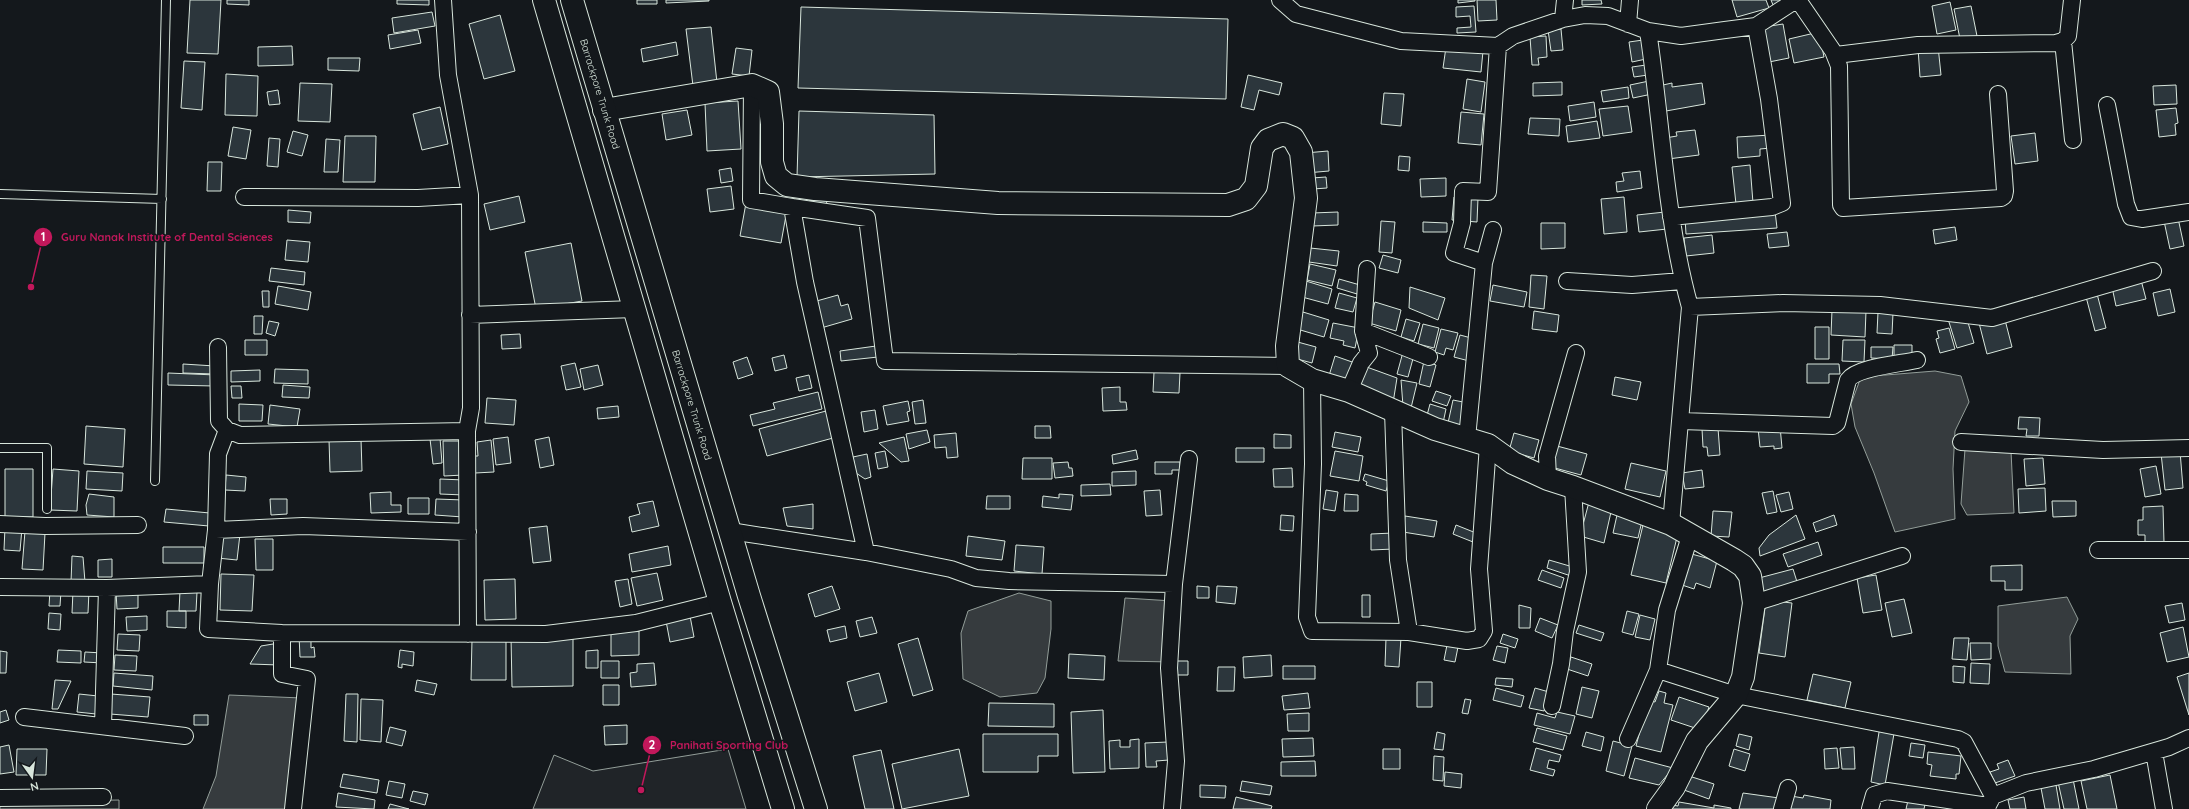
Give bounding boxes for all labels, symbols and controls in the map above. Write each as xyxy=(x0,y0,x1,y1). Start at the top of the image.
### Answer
street label: Barrackpore Trunk Road xyxy=(577,37,623,151)
callout: Guru Nanak Institute of Dental Sciences xyxy=(33,225,281,248)
text: 1 xyxy=(41,229,45,244)
text: Guru Nanak Institute of Dental Sciences xyxy=(61,230,273,244)
street label: Barrackpore Trunk Road xyxy=(669,348,715,462)
callout: Panihati Sporting Club xyxy=(642,733,796,756)
text: 2 xyxy=(649,737,656,752)
text: Panihati Sporting Club xyxy=(670,738,788,752)
north arrow xyxy=(12,757,52,797)
text: N xyxy=(29,779,40,794)

